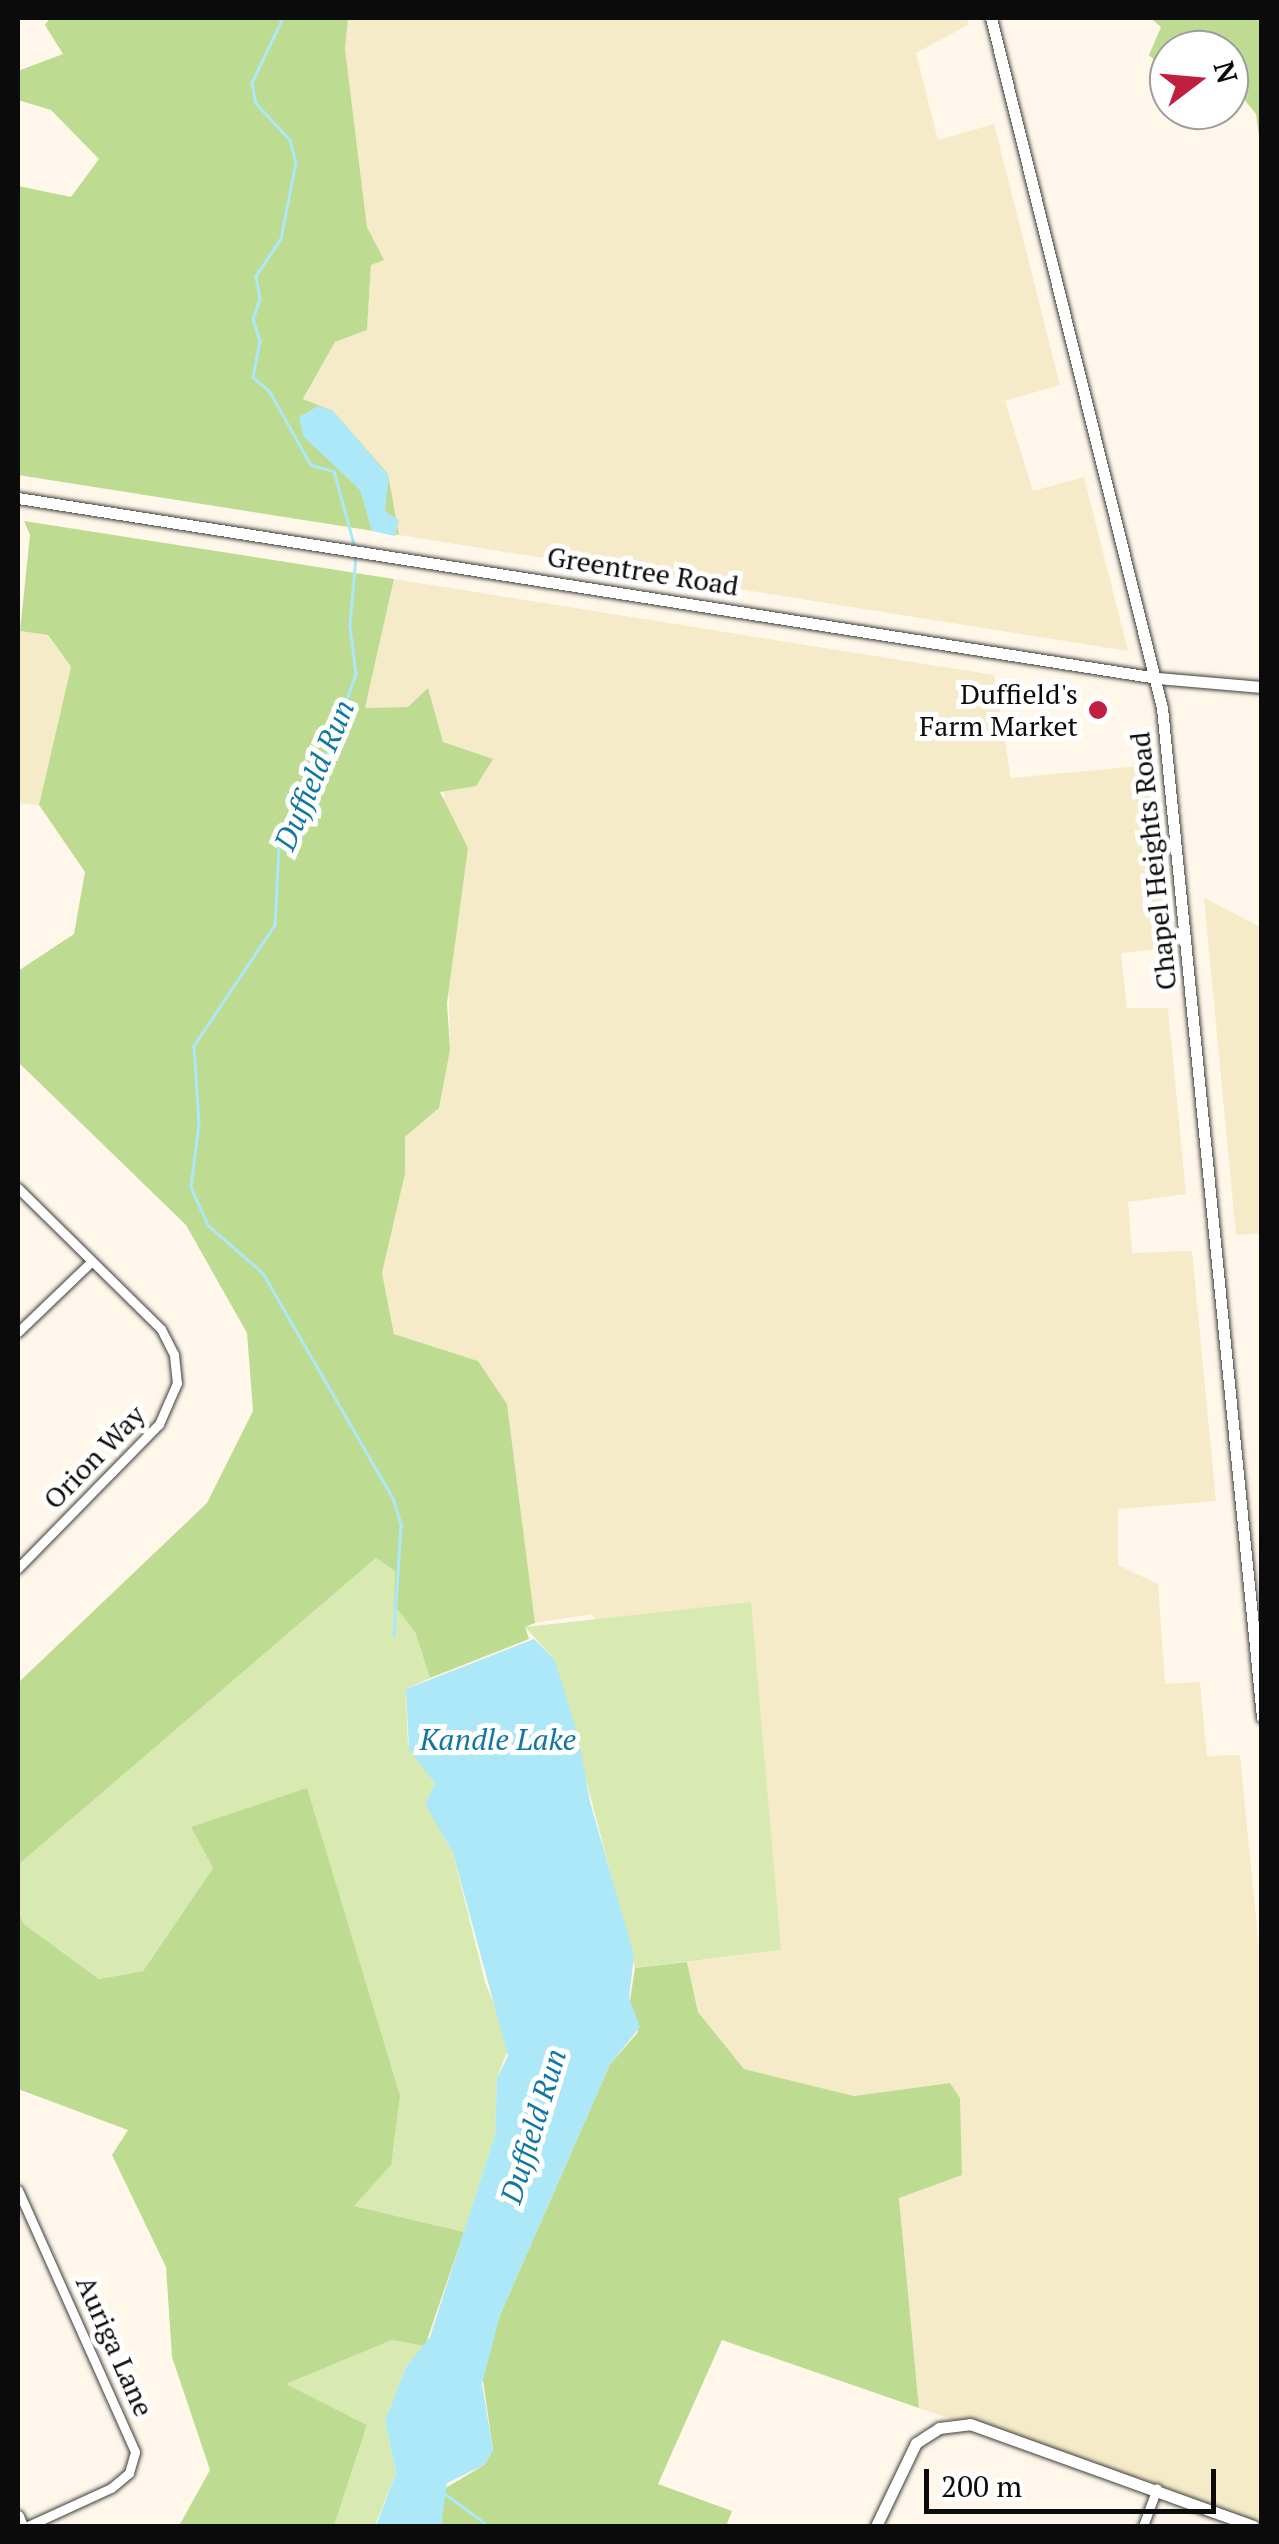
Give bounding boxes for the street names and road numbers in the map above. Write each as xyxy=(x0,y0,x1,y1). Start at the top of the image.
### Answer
street label: Greentree Road xyxy=(545,539,741,603)
street label: Chapel Heights Road xyxy=(1123,730,1183,992)
street label: Orion Way xyxy=(36,1398,152,1516)
street label: Auriga Lane xyxy=(69,2271,161,2421)

